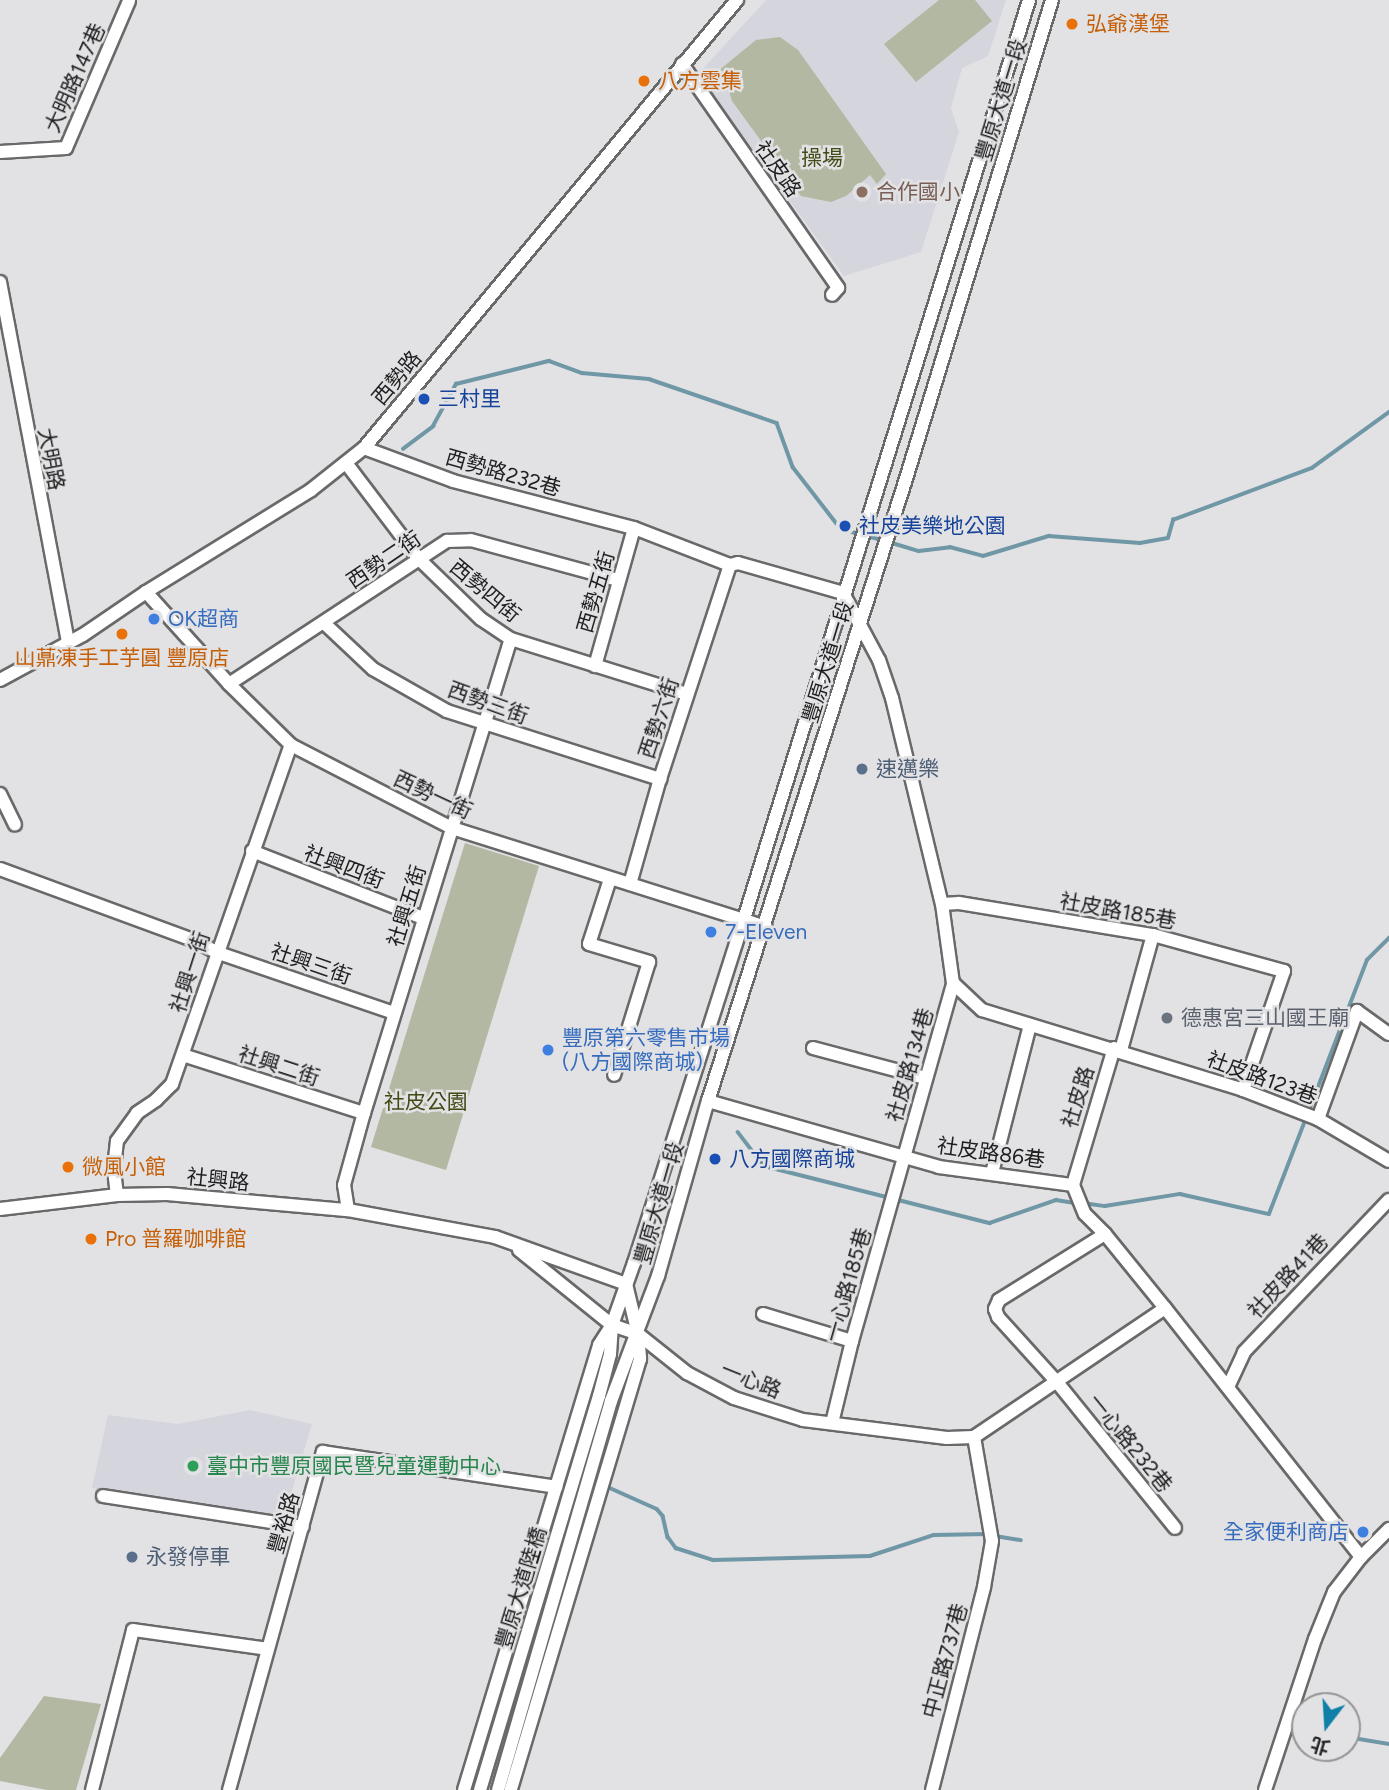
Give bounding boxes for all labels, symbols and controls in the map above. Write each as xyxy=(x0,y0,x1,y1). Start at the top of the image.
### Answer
place label: 弘爺漢堡 xyxy=(1086,11,1170,37)
marker: 弘爺漢堡 xyxy=(1064,16,1080,32)
street label: 大明路147巷 xyxy=(40,19,110,137)
street label: 豐原大道一段 xyxy=(971,36,1031,164)
place label: 八方雲集 xyxy=(658,68,742,94)
marker: 八方雲集 xyxy=(636,73,652,89)
street label: 社皮路 xyxy=(750,136,806,202)
park label: 操場 xyxy=(801,145,843,171)
place label: 合作國小 xyxy=(876,179,960,205)
marker: 合作國小 xyxy=(854,184,870,200)
street label: 西勢路 xyxy=(367,346,427,410)
place label: 三村里 xyxy=(438,386,501,412)
marker: 三村里 xyxy=(416,391,432,407)
street label: 大明路 xyxy=(33,426,69,492)
street label: 西勢路232巷 xyxy=(442,445,564,501)
place label: 社皮美樂地公園 xyxy=(859,513,1006,539)
marker: 社皮美樂地公園 xyxy=(837,518,853,534)
street label: 西勢二街 xyxy=(342,526,426,594)
street label: 西勢五街 xyxy=(572,548,620,636)
street label: 西勢四街 xyxy=(445,554,525,628)
street label: 豐原大道一段 xyxy=(798,598,858,726)
place label: OK超商 xyxy=(168,606,239,632)
marker: OK超商 xyxy=(146,611,162,627)
marker: 山薡凍手工芋圓 豐原店 xyxy=(114,626,130,642)
place label: 山薡凍手工芋圓 豐原店 xyxy=(14,645,230,671)
street label: 西勢六街 xyxy=(634,674,684,762)
street label: 西勢三街 xyxy=(444,677,532,729)
place label: 速邁樂 xyxy=(876,756,939,782)
marker: 速邁樂 xyxy=(854,761,870,777)
street label: 西勢一街 xyxy=(390,766,476,824)
street label: 社興四街 xyxy=(300,840,388,894)
street label: 社興五街 xyxy=(383,862,431,950)
street label: 社皮路185巷 xyxy=(1058,888,1178,934)
place label: 7-Eleven xyxy=(725,919,807,945)
marker: 7-Eleven xyxy=(703,924,719,940)
street label: 社興一街 xyxy=(165,928,215,1016)
street label: 社興三街 xyxy=(267,938,355,990)
street label: 社皮路134巷 xyxy=(882,1005,938,1125)
place label: 德惠宮三山國王廟 xyxy=(1181,1005,1349,1031)
marker: 德惠宮三山國王廟 xyxy=(1159,1010,1175,1026)
place label: 豐原第六零售市場 (八方國際商城) xyxy=(562,1025,730,1075)
street label: 社興二街 xyxy=(235,1041,323,1091)
marker: 豐原第六零售市場 (八方國際商城) xyxy=(540,1042,556,1058)
street label: 社皮路123巷 xyxy=(1203,1046,1321,1110)
street label: 社皮路 xyxy=(1057,1063,1099,1131)
park label: 社皮公園 xyxy=(384,1089,468,1115)
street label: 社皮路86巷 xyxy=(935,1133,1047,1173)
street label: 豐原大道一段 xyxy=(630,1139,688,1267)
place label: 八方國際商城 xyxy=(729,1146,855,1172)
marker: 八方國際商城 xyxy=(707,1151,723,1167)
place label: 微風小館 xyxy=(82,1154,166,1180)
marker: 微風小館 xyxy=(60,1159,76,1175)
street label: 社興路 xyxy=(185,1164,251,1196)
street label: 一心路185巷 xyxy=(820,1225,876,1345)
place label: Pro 普羅咖啡館 xyxy=(105,1226,247,1252)
street label: 社皮路41巷 xyxy=(1243,1229,1333,1323)
marker: Pro 普羅咖啡館 xyxy=(83,1231,99,1247)
street label: 一心路 xyxy=(717,1357,785,1403)
street label: 一心路232巷 xyxy=(1083,1389,1177,1497)
place label: 臺中市豐原國民暨兒童運動中心 xyxy=(207,1453,501,1479)
marker: 臺中市豐原國民暨兒童運動中心 xyxy=(185,1458,201,1474)
street label: 豐裕路 xyxy=(263,1489,305,1557)
place label: 全家便利商店 xyxy=(1223,1519,1349,1545)
street label: 豐原大道陸橋 xyxy=(491,1524,551,1652)
marker: 全家便利商店 xyxy=(1355,1524,1371,1540)
place label: 永發停車 xyxy=(146,1544,230,1570)
marker: 永發停車 xyxy=(124,1549,140,1565)
street label: 中正路737巷 xyxy=(918,1601,972,1721)
north arrow xyxy=(1291,1692,1361,1762)
text: 北 xyxy=(1308,1732,1333,1759)

